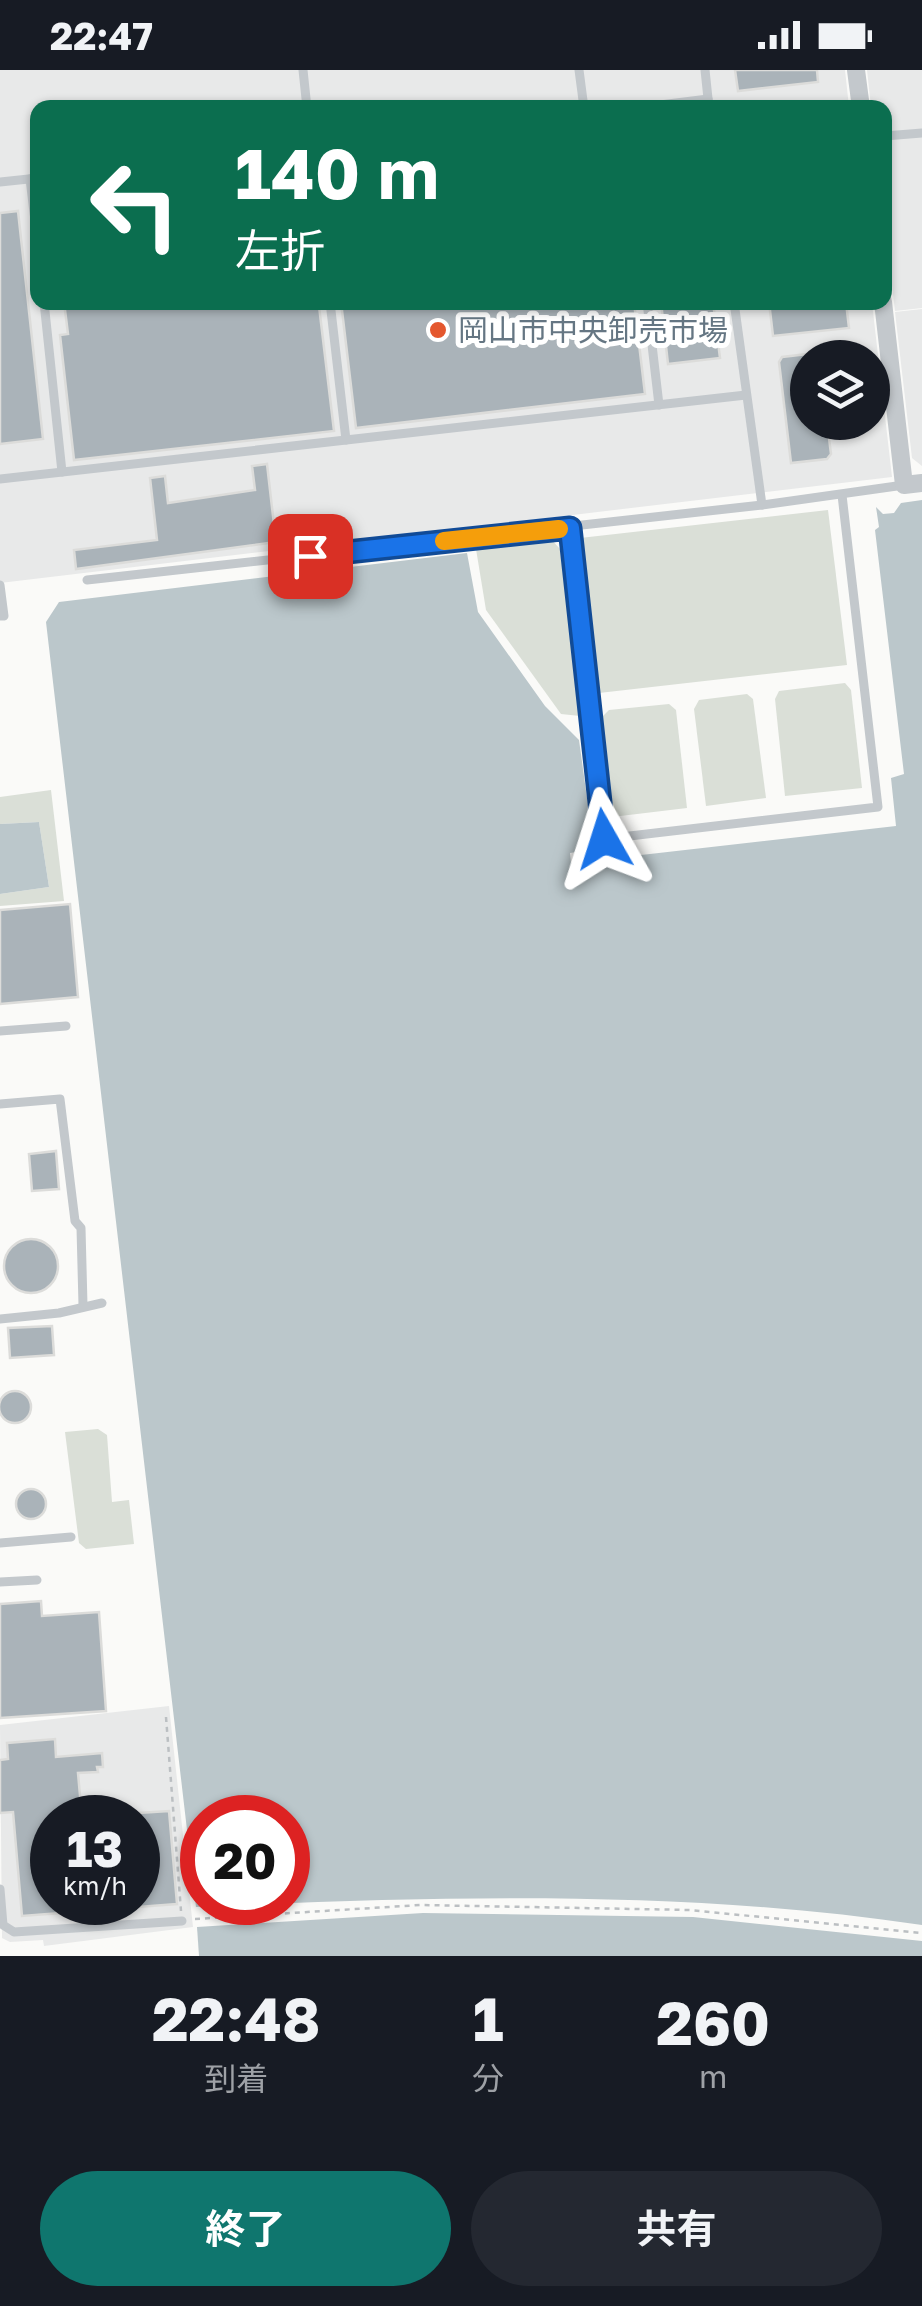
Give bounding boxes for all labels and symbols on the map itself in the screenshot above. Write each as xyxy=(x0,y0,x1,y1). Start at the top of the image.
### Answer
place label: 岡山市中央卸売市場 xyxy=(458,312,728,348)
marker: 岡山市中央卸売市場 xyxy=(427,319,449,341)
pin xyxy=(268,514,353,599)
position arrow xyxy=(552,787,656,891)
speed limit sign: 20 xyxy=(180,1795,310,1925)

